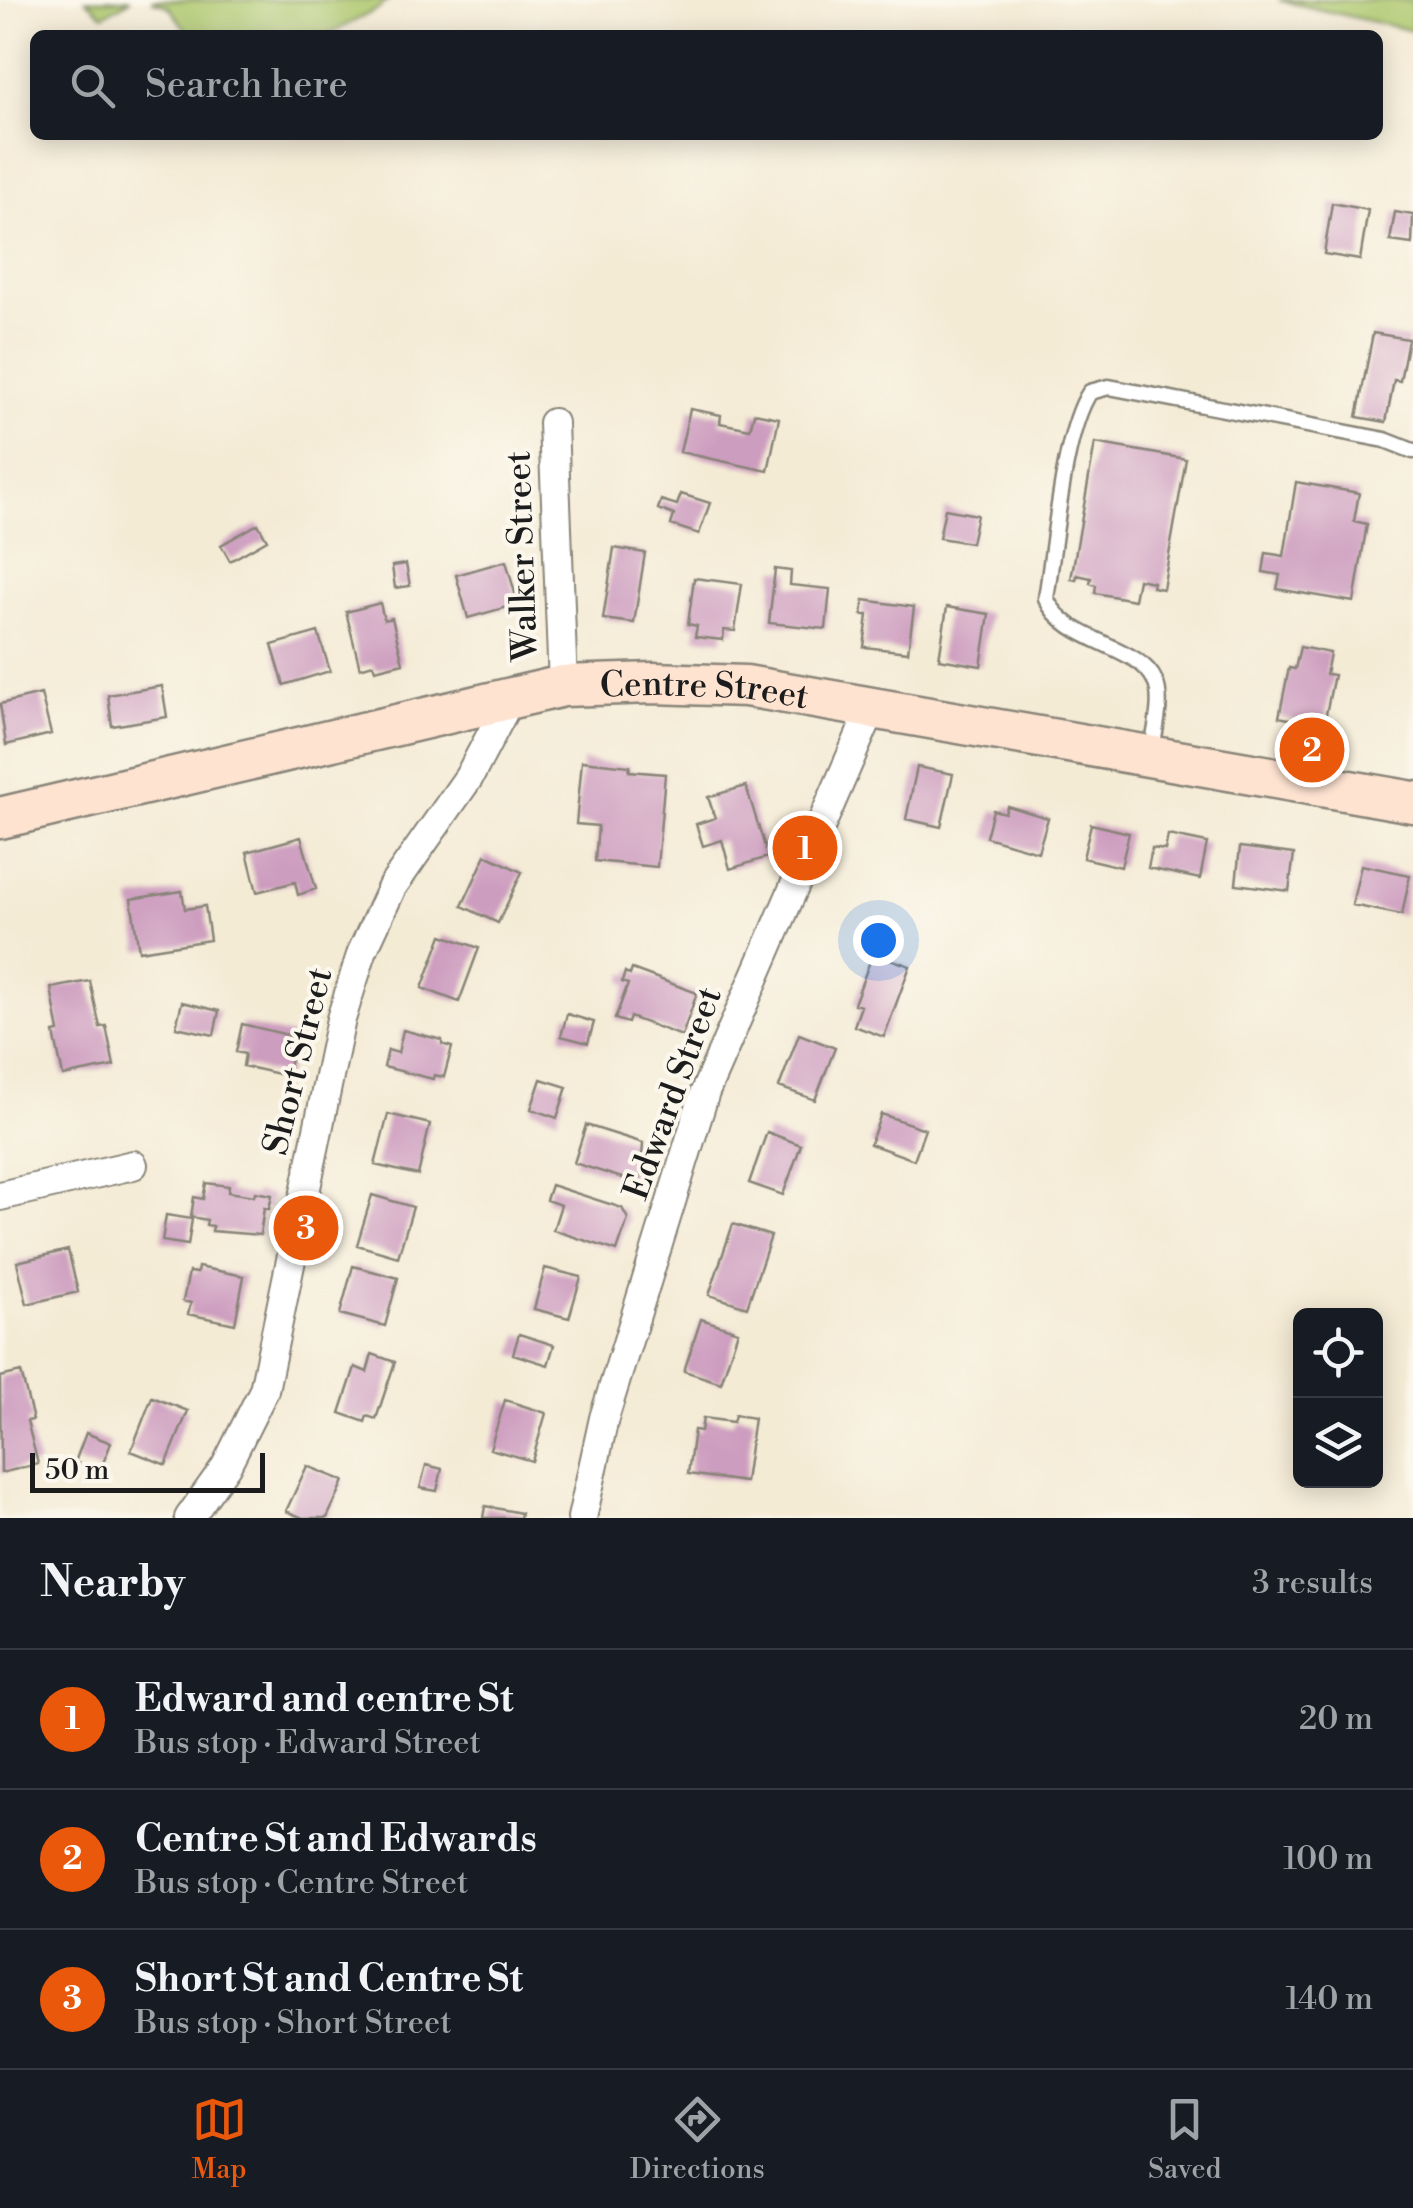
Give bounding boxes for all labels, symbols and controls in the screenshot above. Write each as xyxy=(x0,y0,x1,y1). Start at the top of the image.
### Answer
search box xyxy=(30,30,1383,140)
icon: search xyxy=(65,58,120,113)
text: Search here xyxy=(145,62,348,109)
street label: Walker Street xyxy=(497,450,548,663)
street label: Centre Street xyxy=(599,663,812,720)
pin: 2 xyxy=(1280,712,1344,788)
pin: 1 xyxy=(772,810,838,886)
your location xyxy=(853,915,904,966)
street label: Short Street xyxy=(254,963,342,1159)
street label: Edward Street xyxy=(615,981,732,1206)
pin: 3 xyxy=(274,1190,338,1266)
map controls xyxy=(1293,1308,1383,1488)
button: locate xyxy=(1293,1308,1383,1398)
button: layers xyxy=(1293,1398,1383,1488)
scale bar xyxy=(30,1448,265,1492)
text: 50 m xyxy=(45,1453,109,1488)
text: Nearby xyxy=(40,1557,185,1610)
text: 3 results xyxy=(1252,1563,1373,1603)
text: Edward and centre St xyxy=(135,1676,513,1723)
text: 1 xyxy=(65,1699,80,1739)
text: 20 m xyxy=(1299,1699,1373,1739)
text: Bus stop · Edward Street xyxy=(135,1723,481,1763)
text: Centre St and Edwards xyxy=(135,1816,537,1863)
text: 2 xyxy=(62,1839,83,1879)
text: 100 m xyxy=(1283,1839,1373,1879)
text: Bus stop · Centre Street xyxy=(135,1863,468,1903)
text: Short St and Centre St xyxy=(135,1956,523,2003)
text: 3 xyxy=(63,1979,82,2019)
text: 140 m xyxy=(1286,1979,1373,2019)
text: Bus stop · Short Street xyxy=(135,2003,452,2043)
tab: Map xyxy=(192,2092,247,2187)
tab: Directions xyxy=(630,2092,765,2187)
tab: Saved xyxy=(1148,2092,1221,2187)

